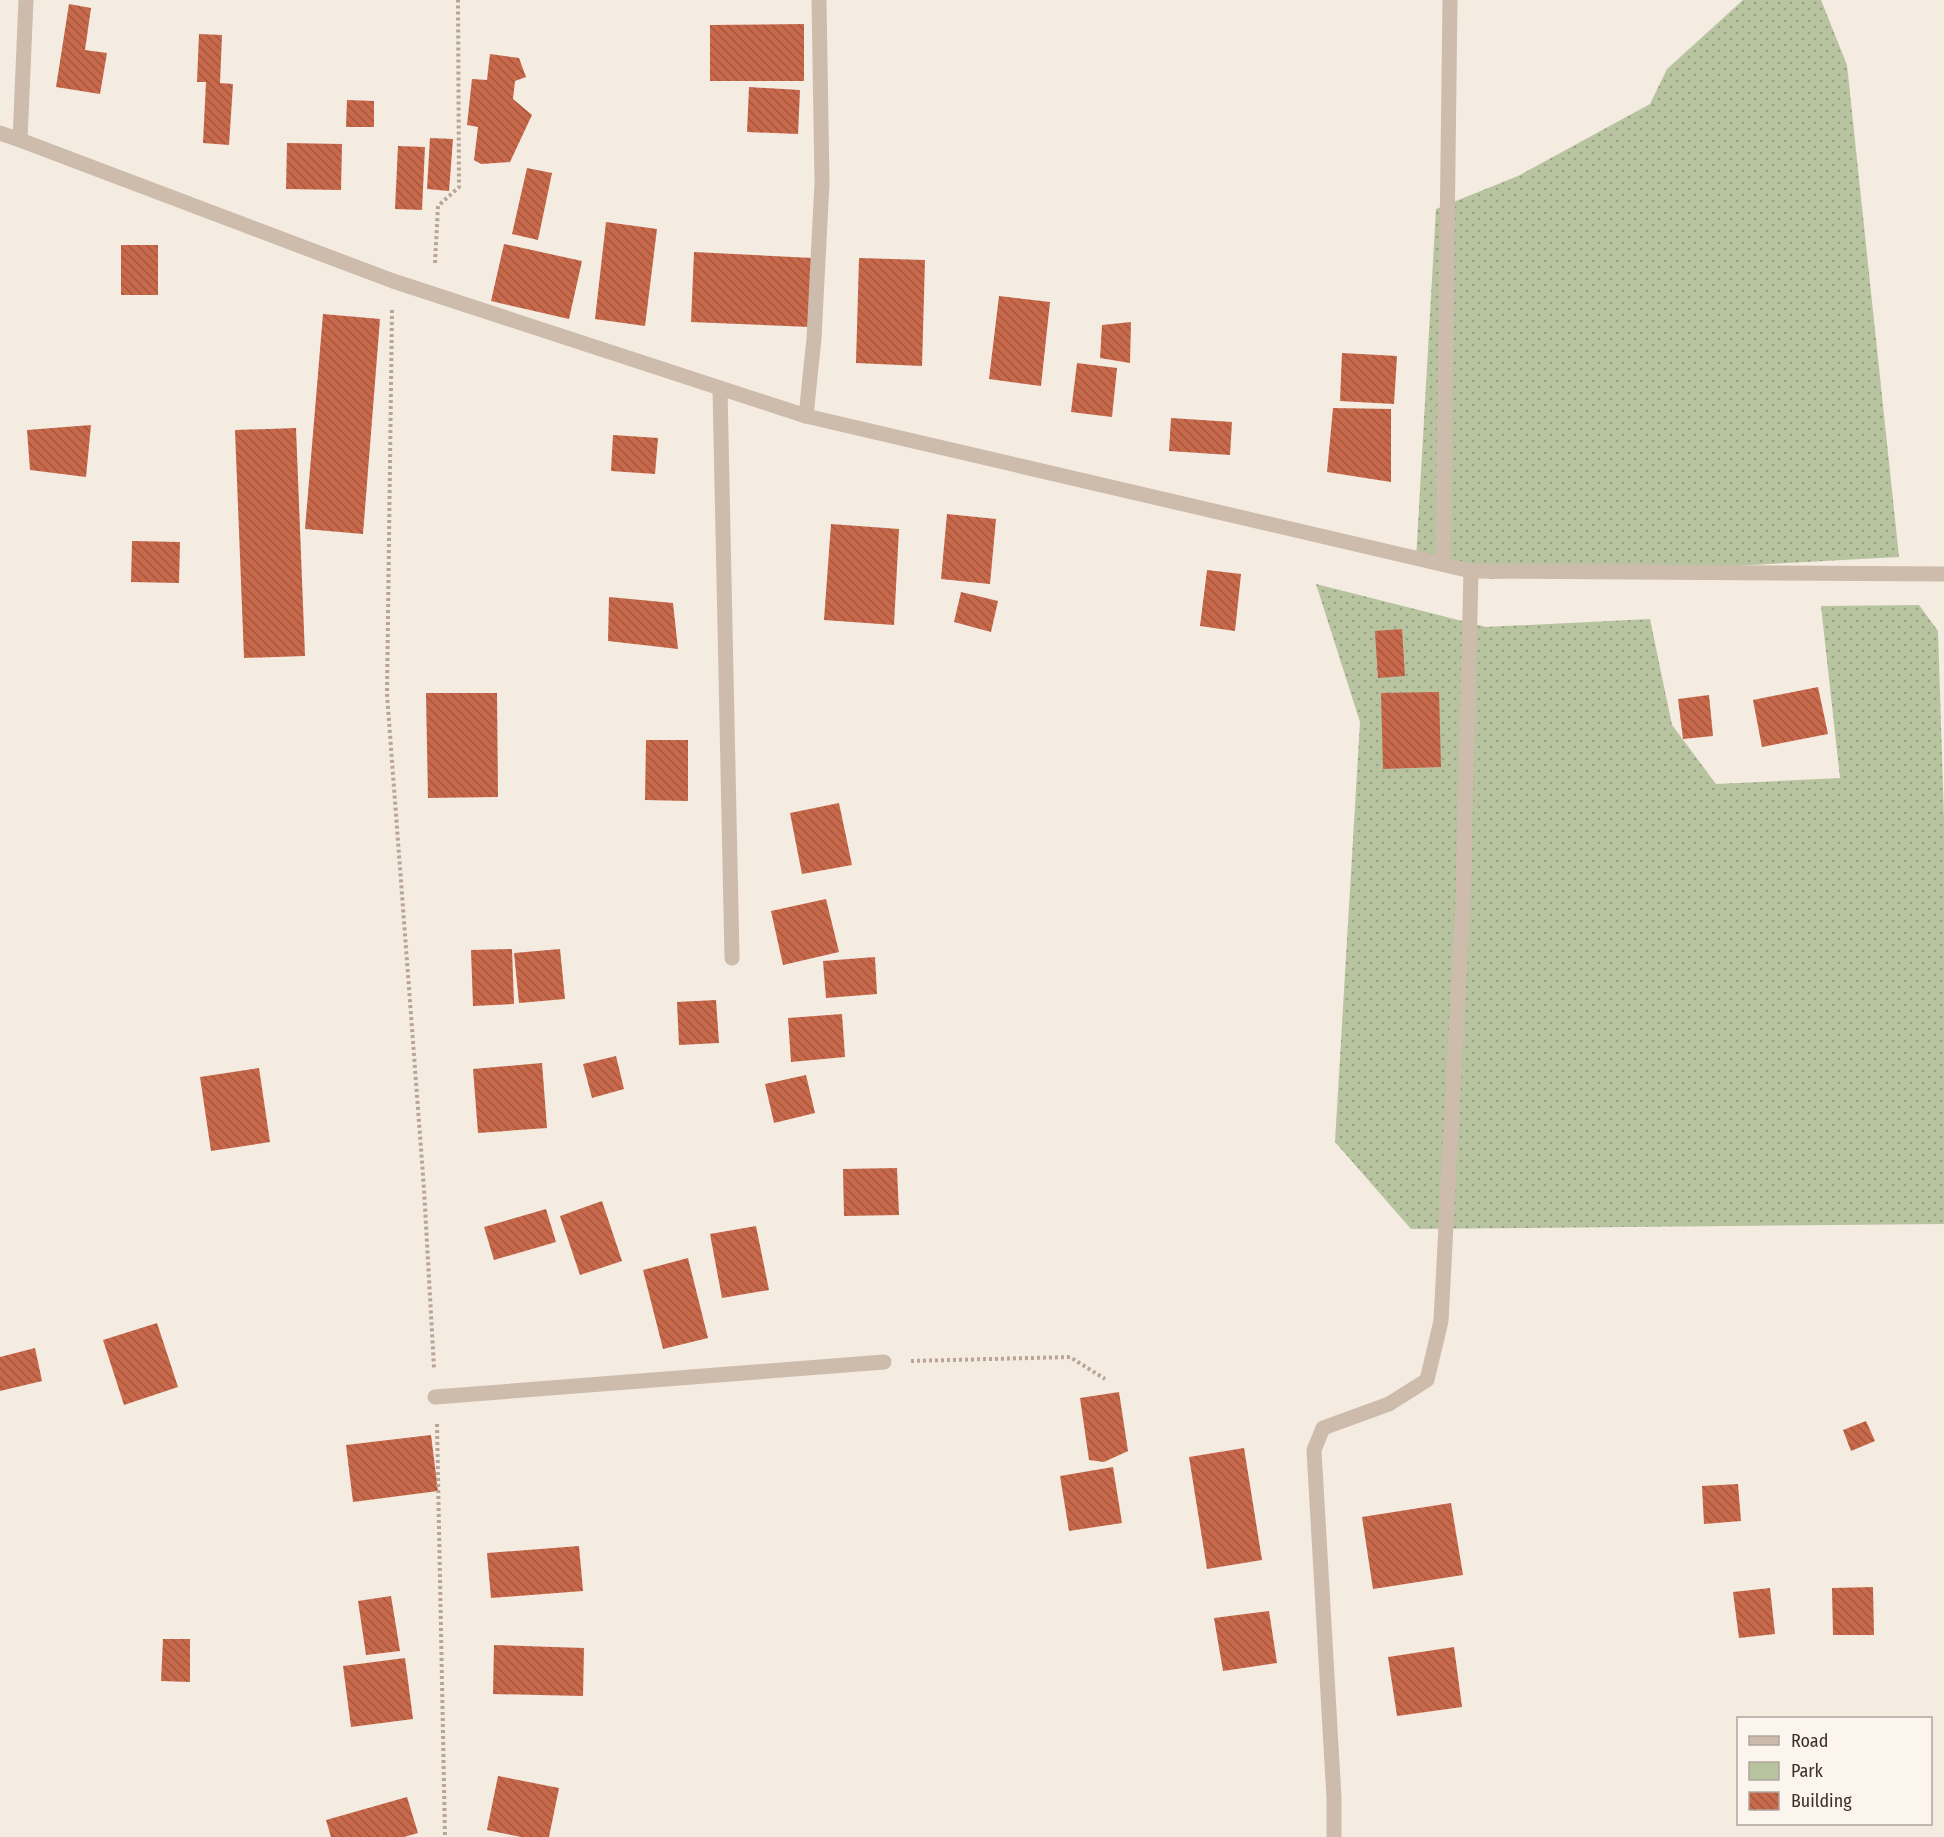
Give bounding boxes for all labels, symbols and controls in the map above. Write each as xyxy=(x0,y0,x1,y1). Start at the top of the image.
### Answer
legend xyxy=(1737,1717,1932,1825)
text: Road xyxy=(1791,1730,1828,1752)
text: Park xyxy=(1791,1760,1824,1782)
text: Building xyxy=(1791,1790,1852,1812)

